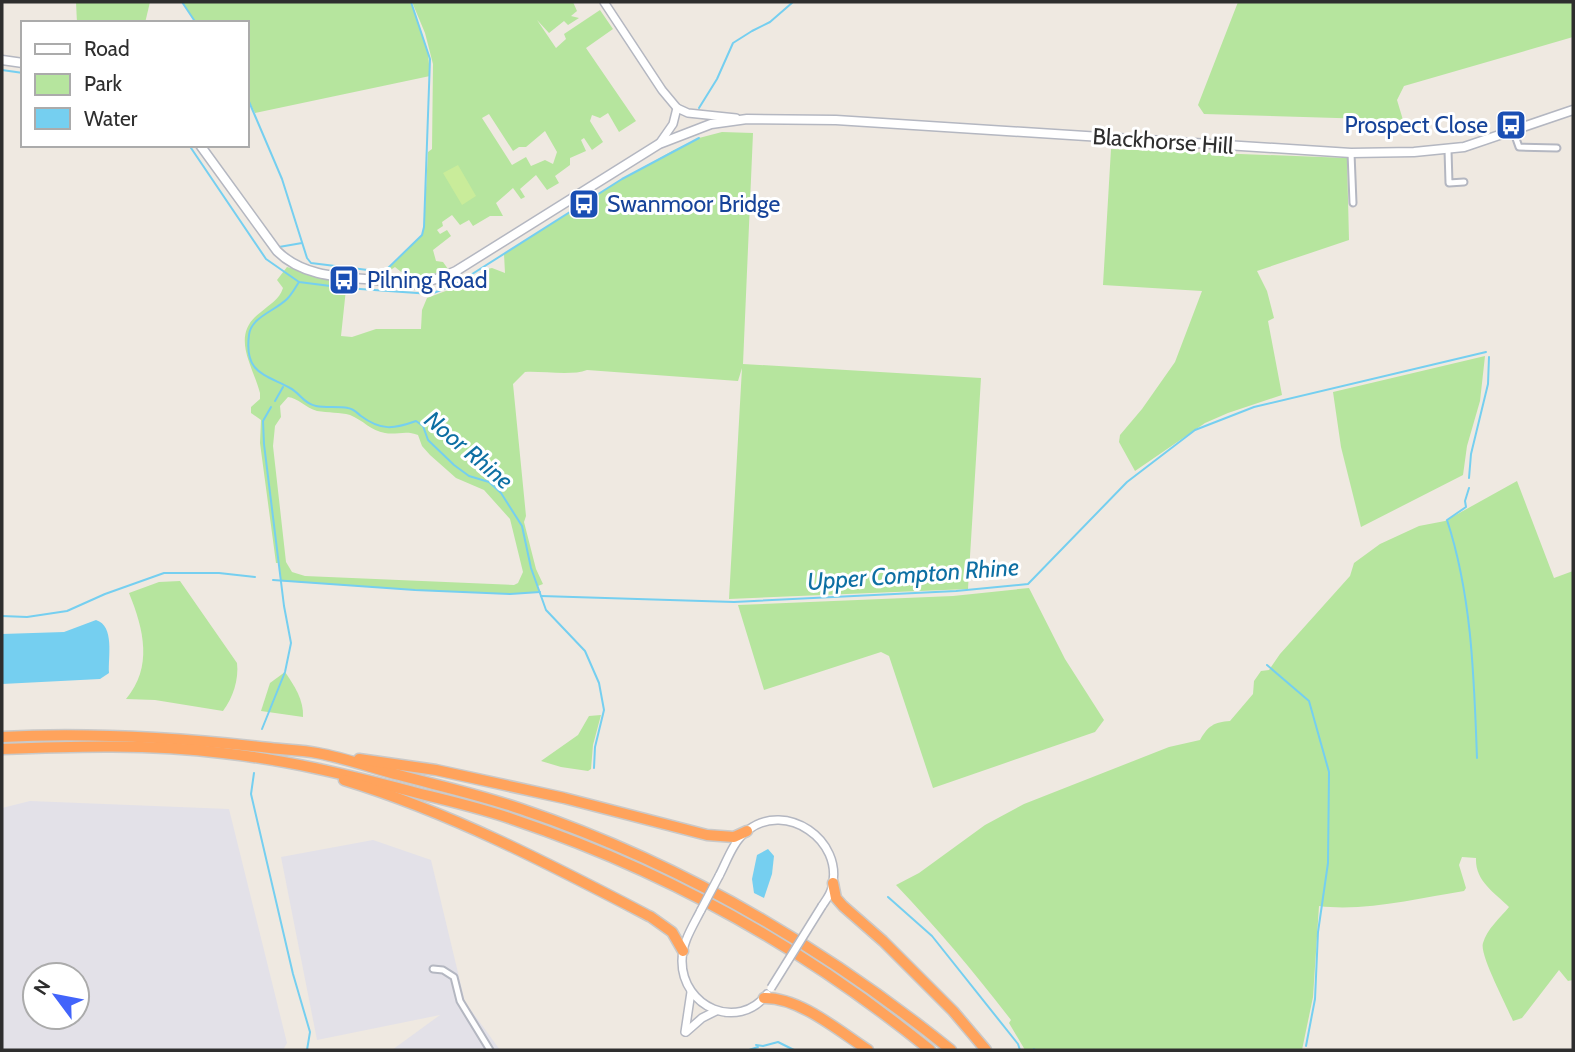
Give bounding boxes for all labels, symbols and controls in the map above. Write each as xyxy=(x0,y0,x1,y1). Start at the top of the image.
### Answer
legend xyxy=(21,21,248,147)
text: Road xyxy=(84,36,130,61)
text: Park xyxy=(84,71,122,96)
text: Water xyxy=(84,106,138,131)
bus stop icon: Prospect Close xyxy=(1494,108,1528,142)
place label: Prospect Close xyxy=(1345,111,1488,139)
street label: Blackhorse Hill xyxy=(1091,122,1235,160)
bus stop icon: Swanmoor Bridge xyxy=(567,187,601,221)
place label: Swanmoor Bridge xyxy=(607,190,781,218)
bus stop icon: Pilning Road xyxy=(327,263,361,297)
place label: Pilning Road xyxy=(367,266,487,294)
water label: Noor Rhine xyxy=(419,405,519,495)
water label: Upper Compton Rhine xyxy=(806,552,1020,596)
north arrow xyxy=(21,961,91,1031)
text: N xyxy=(29,975,55,999)

